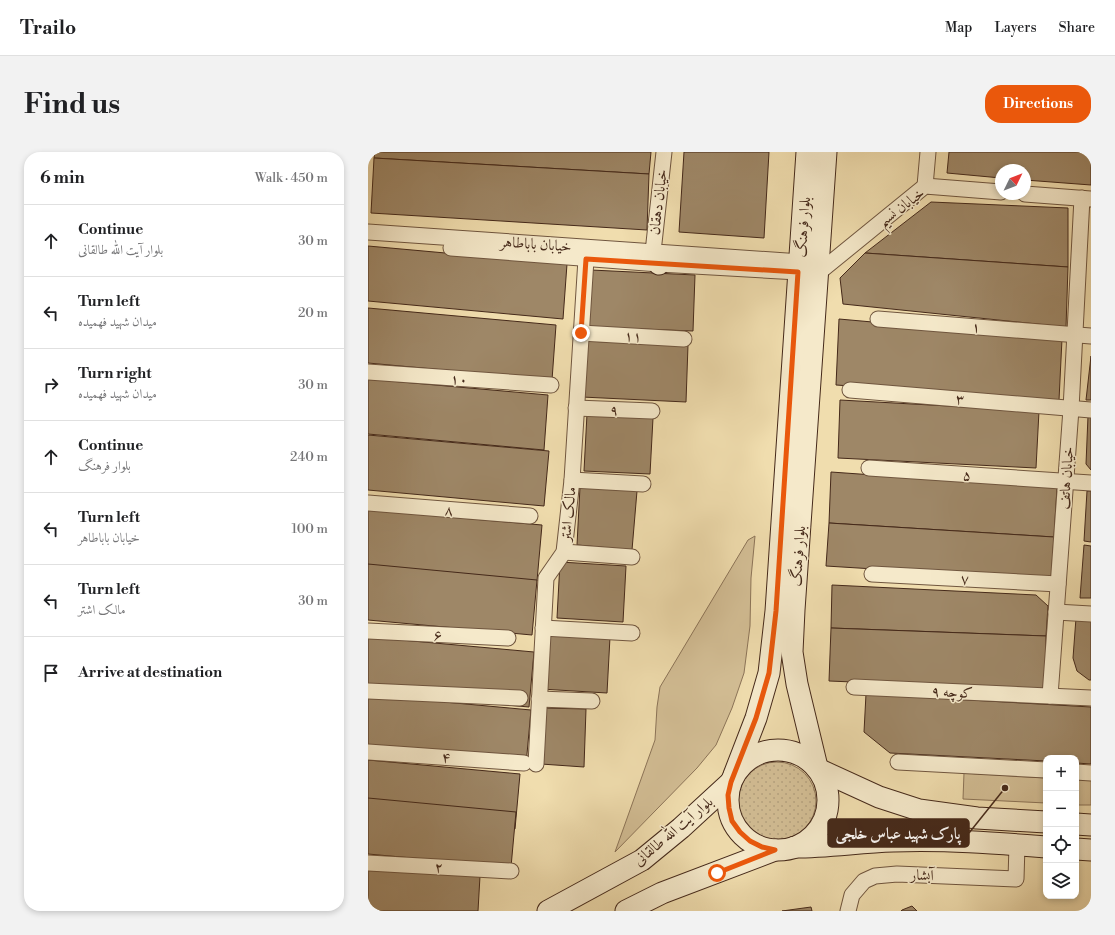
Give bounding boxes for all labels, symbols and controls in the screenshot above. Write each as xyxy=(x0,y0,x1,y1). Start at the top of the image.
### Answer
text: Trailo xyxy=(20,16,76,40)
text: Map xyxy=(945,19,972,37)
text: Layers xyxy=(994,19,1037,37)
text: Share xyxy=(1059,19,1095,37)
button: Directions xyxy=(985,85,1091,123)
text: Find us xyxy=(24,87,120,122)
north arrow xyxy=(995,164,1031,200)
text: 6 min xyxy=(40,167,85,189)
street label: خیابان دهقان xyxy=(645,168,672,236)
text: Walk · 450 m xyxy=(255,170,328,186)
street label: خیابان نسیم xyxy=(874,184,932,235)
street label: بلوار فرهنگ xyxy=(791,196,815,258)
text: Continue xyxy=(78,220,143,239)
icon: ahead xyxy=(40,230,62,252)
street label: خیابان باباطاهر xyxy=(498,232,572,256)
text: 30 m xyxy=(298,233,328,249)
text: بلوار آیت الله طالقانی xyxy=(78,242,163,258)
text: Turn left xyxy=(78,292,140,311)
icon: left xyxy=(40,302,62,324)
text: 20 m xyxy=(298,305,328,321)
text: میدان شهید فهمیده xyxy=(78,314,157,330)
street label: ۱ xyxy=(971,318,981,337)
route end xyxy=(572,324,590,342)
street label: ۱۱ xyxy=(624,327,642,346)
text: Turn right xyxy=(78,364,152,383)
street label: ۱۰ xyxy=(450,369,468,390)
icon: right xyxy=(40,374,62,396)
text: 30 m xyxy=(298,377,328,393)
text: میدان شهید فهمیده xyxy=(78,386,157,402)
street label: ۳ xyxy=(955,390,965,409)
street label: ۹ xyxy=(609,401,619,420)
text: Continue xyxy=(78,436,143,455)
icon: ahead xyxy=(40,446,62,468)
street label: خیابان هاتف xyxy=(1055,446,1078,510)
text: 240 m xyxy=(290,449,328,465)
text: بلوار فرهنگ xyxy=(78,458,131,474)
street label: ۵ xyxy=(962,466,972,485)
street label: مالک اشتر xyxy=(556,486,581,544)
street label: ۸ xyxy=(444,501,454,520)
text: Turn left xyxy=(78,508,140,527)
icon: left xyxy=(40,518,62,540)
text: 100 m xyxy=(292,521,328,537)
street label: بلوار فرهنگ xyxy=(786,525,810,587)
text: خیابان باباطاهر xyxy=(78,530,140,546)
street label: ۷ xyxy=(960,570,970,589)
text: Turn left xyxy=(78,580,140,599)
icon: left xyxy=(40,590,62,612)
text: 30 m xyxy=(298,593,328,609)
text: مالک اشتر xyxy=(78,602,125,618)
street label: ۶ xyxy=(433,626,443,645)
icon: arrive xyxy=(40,662,62,684)
text: Arrive at destination xyxy=(78,663,222,682)
street label: کوچه ۹ xyxy=(931,682,973,704)
street label: ۴ xyxy=(441,748,451,767)
map controls xyxy=(1043,755,1079,899)
button: + xyxy=(1043,755,1079,791)
street label: بلوار آیت الله طالقانی xyxy=(628,790,717,870)
button: − xyxy=(1043,791,1079,827)
callout: پارک شهید عباس خلجی xyxy=(828,819,969,847)
text: پارک شهید عباس خلجی xyxy=(835,824,961,846)
button: locate xyxy=(1043,827,1079,863)
street label: ۲ xyxy=(434,858,444,877)
button: layers xyxy=(1043,863,1079,899)
route start xyxy=(708,864,726,882)
street label: آبشار xyxy=(908,866,936,885)

